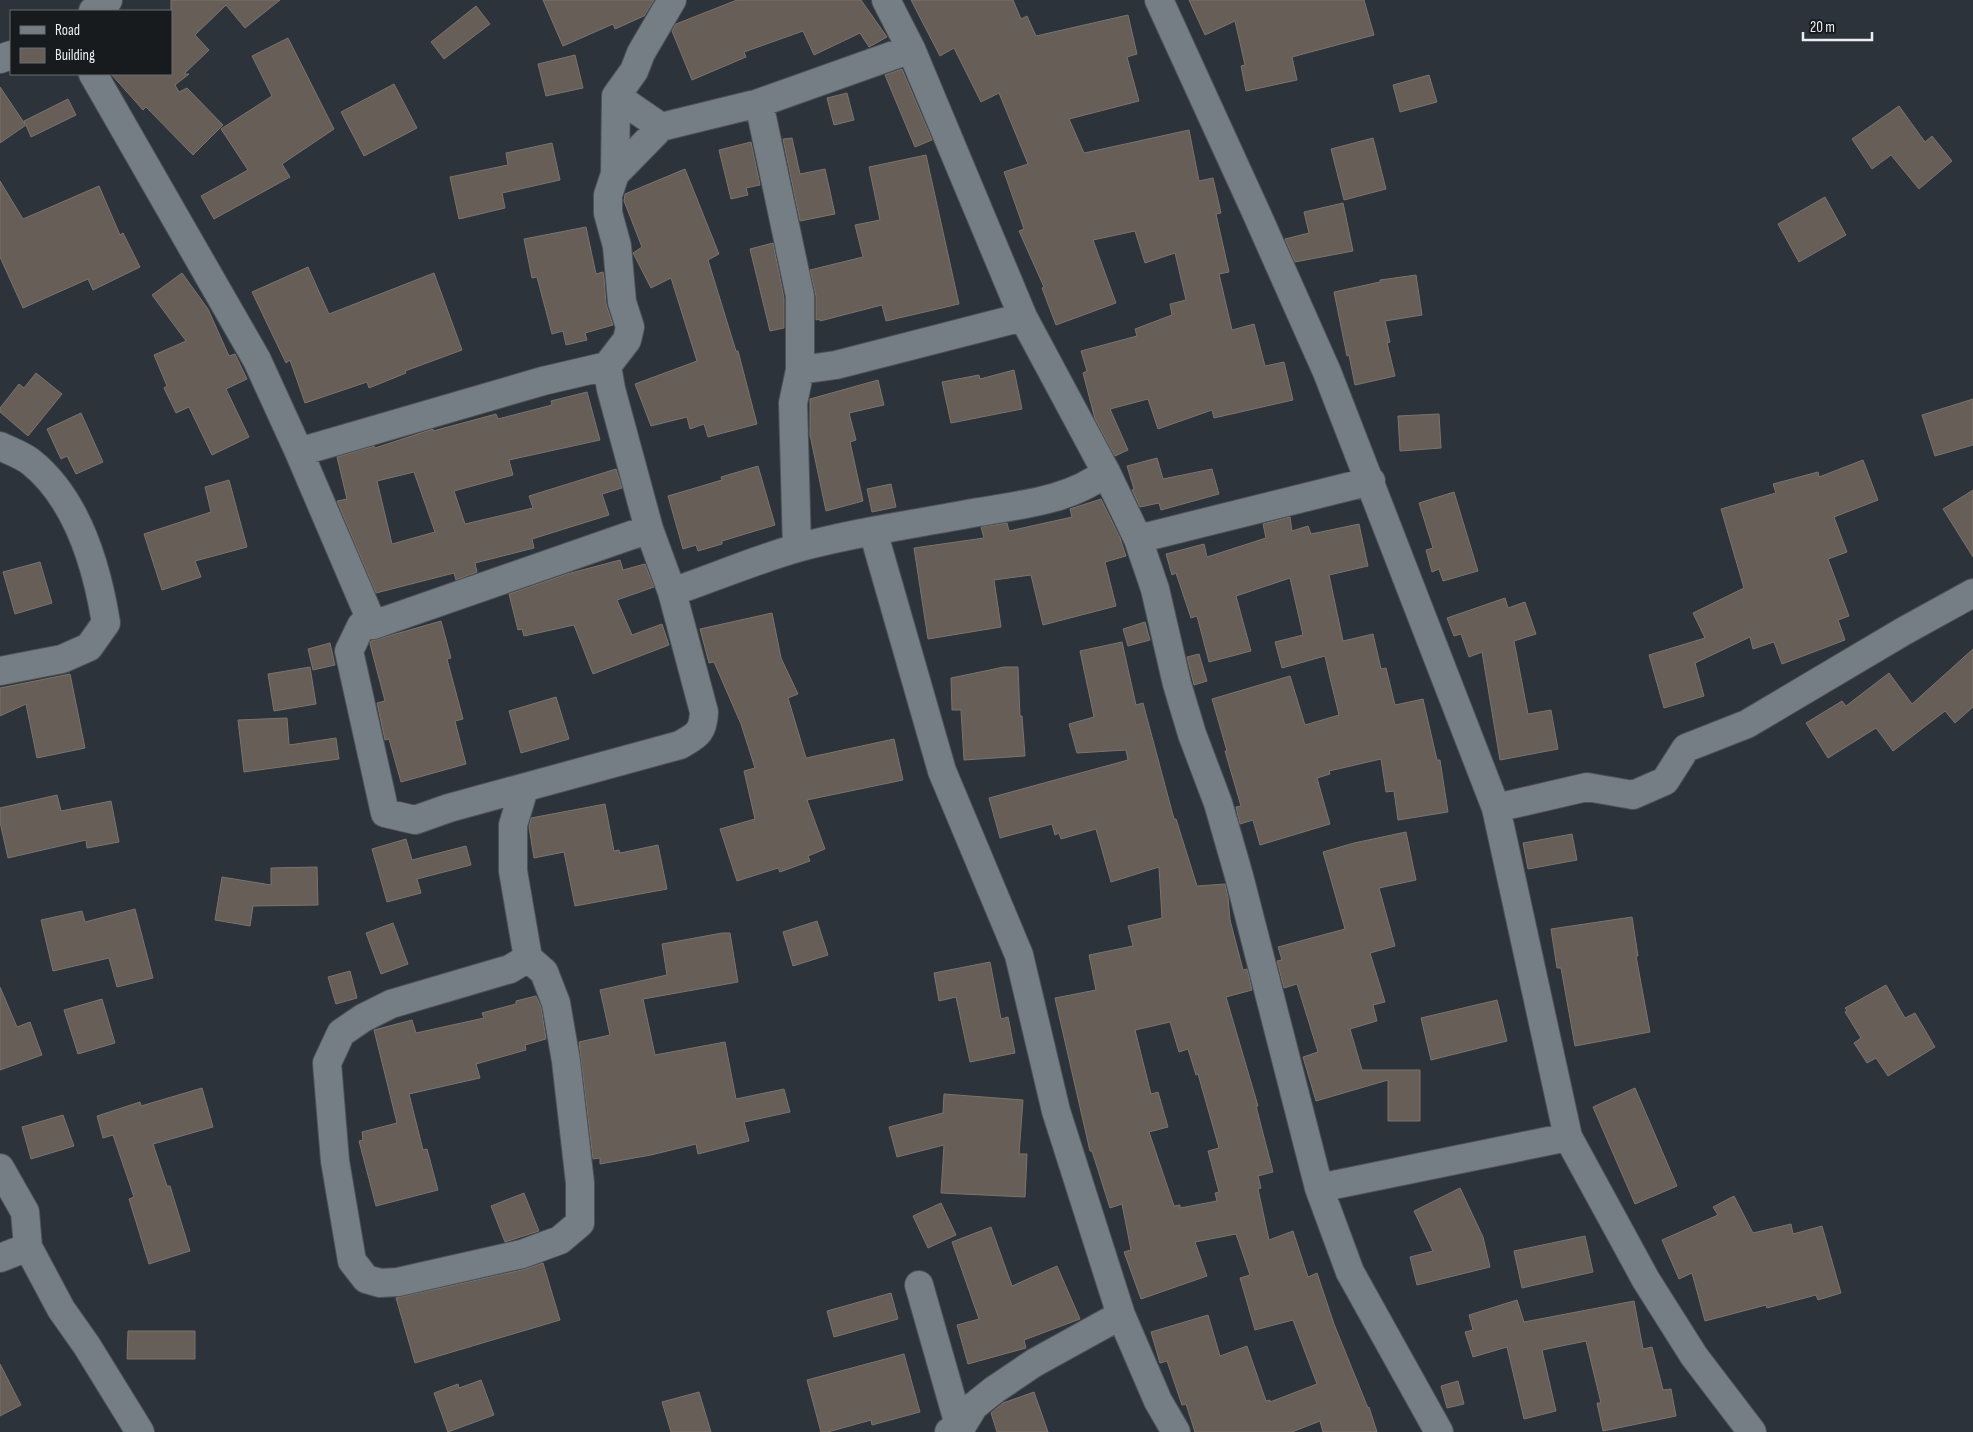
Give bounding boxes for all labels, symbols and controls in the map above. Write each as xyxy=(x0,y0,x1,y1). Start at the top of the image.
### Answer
legend xyxy=(10,10,172,75)
scale bar xyxy=(1803,10,1872,42)
text: 20 m xyxy=(1810,18,1835,37)
text: Road xyxy=(55,21,80,40)
text: Building xyxy=(55,46,95,65)

